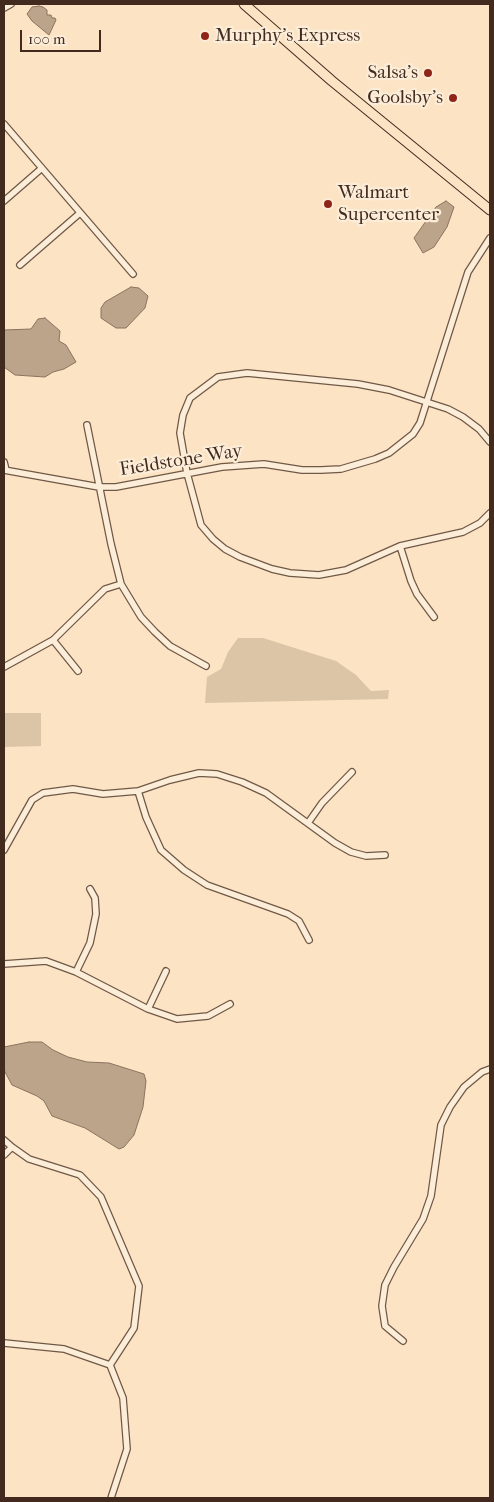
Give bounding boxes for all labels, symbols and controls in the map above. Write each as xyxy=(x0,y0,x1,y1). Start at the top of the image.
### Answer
scale bar xyxy=(22,20,104,52)
place label: Murphy's Express xyxy=(215,25,360,47)
text: 100 m xyxy=(28,30,66,48)
marker: Murphy's Express xyxy=(199,30,211,42)
place label: Salsa's xyxy=(368,62,418,84)
marker: Salsa's xyxy=(422,67,434,79)
place label: Goolsby's xyxy=(367,87,443,109)
marker: Goolsby's xyxy=(447,92,459,104)
place label: Walmart Supercenter xyxy=(338,182,439,226)
marker: Walmart Supercenter xyxy=(322,198,334,210)
street label: Fieldstone Way xyxy=(118,440,244,482)

